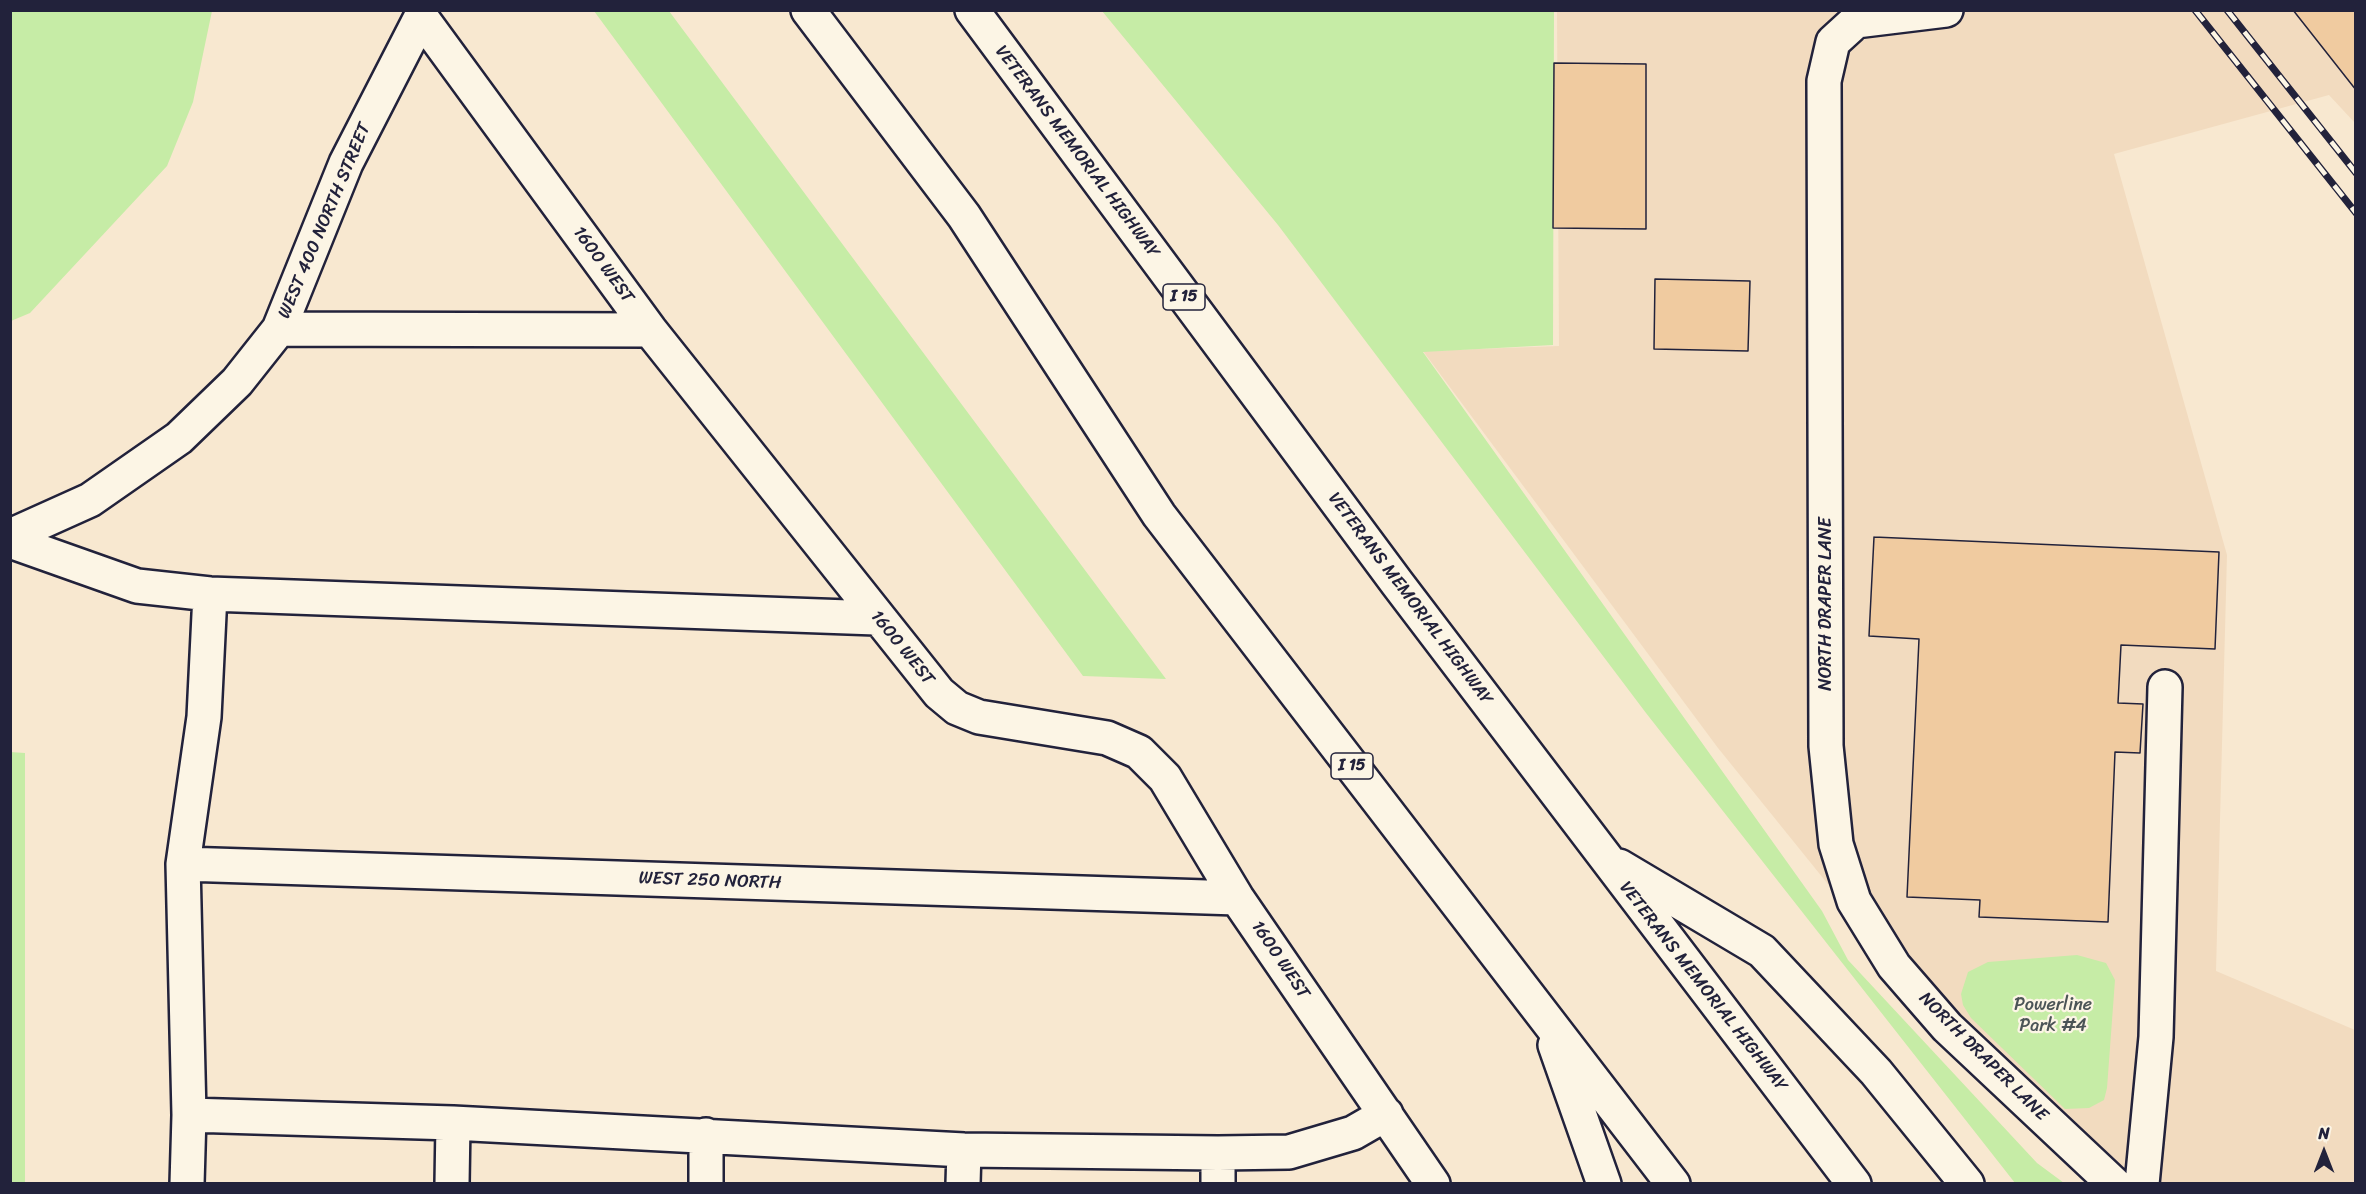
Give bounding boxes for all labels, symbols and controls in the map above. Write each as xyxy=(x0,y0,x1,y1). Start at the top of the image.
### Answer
street label: VETERANS MEMORIAL HIGHWAY xyxy=(990,41,1164,263)
street label: WEST 400 NORTH STREET xyxy=(274,120,376,322)
street label: 1600 WEST xyxy=(568,222,638,308)
road number: I 15 xyxy=(1163,284,1205,310)
street label: VETERANS MEMORIAL HIGHWAY xyxy=(1323,488,1497,710)
street label: NORTH DRAPER LANE xyxy=(1815,517,1837,691)
street label: 1600 WEST xyxy=(865,606,939,690)
road number: I 15 xyxy=(1331,753,1373,779)
street label: WEST 250 NORTH xyxy=(638,868,782,894)
street label: VETERANS MEMORIAL HIGHWAY xyxy=(1614,878,1792,1096)
street label: 1600 WEST xyxy=(1246,917,1314,1003)
street label: NORTH DRAPER LANE xyxy=(1914,988,2052,1126)
park label: Powerline Park #4 xyxy=(2014,994,2092,1036)
text: N xyxy=(2318,1119,2330,1148)
north arrow xyxy=(2294,1122,2354,1182)

